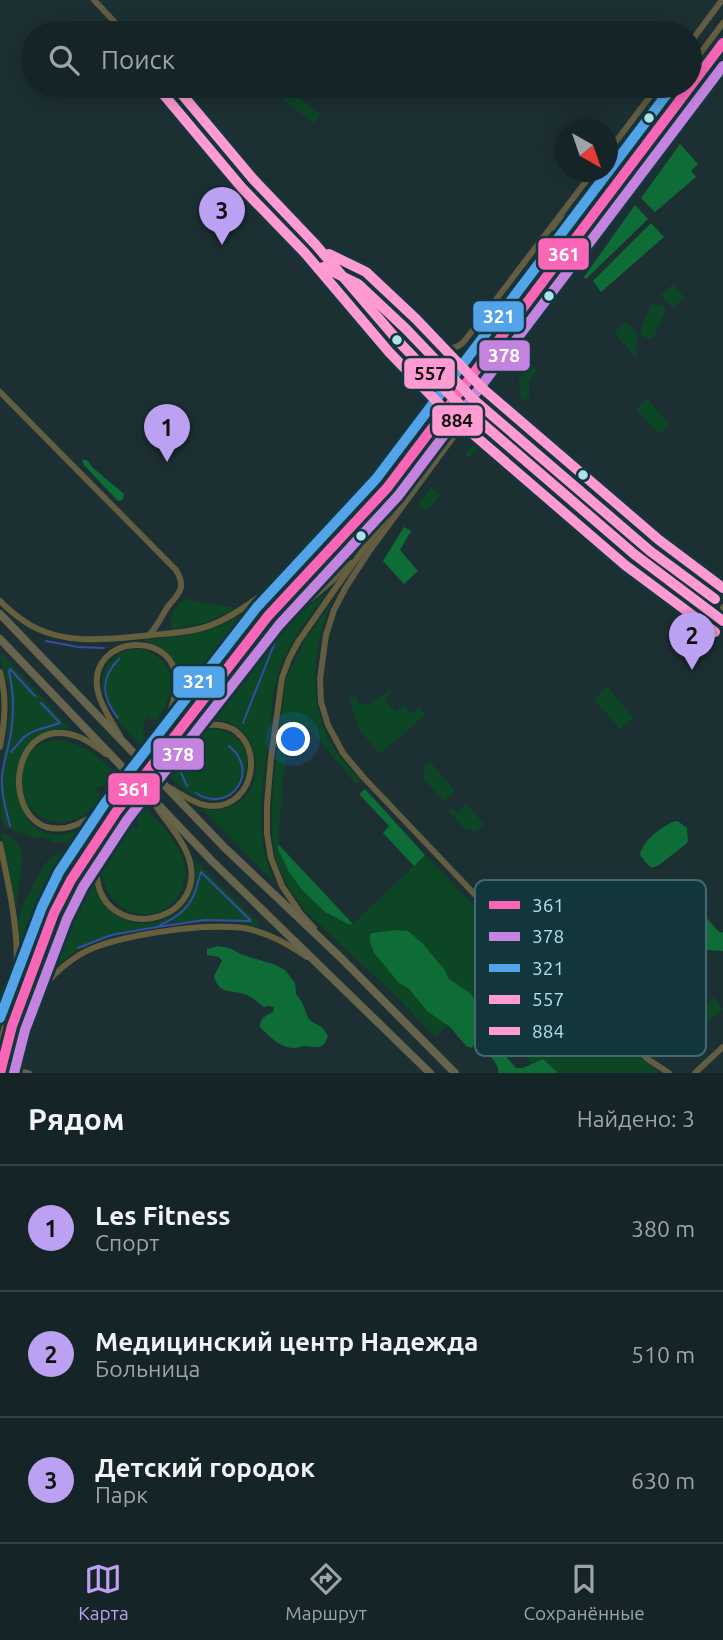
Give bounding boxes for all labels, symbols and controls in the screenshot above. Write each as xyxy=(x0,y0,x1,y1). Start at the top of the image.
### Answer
search box xyxy=(21,21,702,98)
icon: search xyxy=(45,41,83,79)
text: Поиск xyxy=(101,45,175,74)
unlabelled marker xyxy=(642,111,656,125)
north arrow xyxy=(555,119,618,182)
pin: 3 xyxy=(199,187,245,245)
line badge: 361 xyxy=(537,237,590,271)
text: 361 xyxy=(548,243,580,265)
unlabelled marker xyxy=(542,289,556,303)
line badge: 321 xyxy=(472,300,525,333)
text: 321 xyxy=(483,305,515,327)
unlabelled marker xyxy=(390,333,404,347)
line badge: 378 xyxy=(478,339,531,372)
text: 378 xyxy=(488,344,520,366)
line badge: 557 xyxy=(403,357,456,390)
text: 557 xyxy=(414,362,446,384)
pin: 1 xyxy=(144,404,190,462)
line badge: 884 xyxy=(431,404,484,437)
text: 884 xyxy=(441,409,473,431)
unlabelled marker xyxy=(576,468,590,482)
unlabelled marker xyxy=(354,529,368,543)
pin: 2 xyxy=(669,612,715,670)
line badge: 321 xyxy=(172,665,226,699)
text: 321 xyxy=(183,670,215,692)
your location xyxy=(276,722,310,756)
line badge: 378 xyxy=(152,737,205,771)
text: 378 xyxy=(162,743,194,765)
line badge: 361 xyxy=(107,772,161,806)
text: 361 xyxy=(118,778,150,800)
legend xyxy=(475,880,706,1056)
text: 361 xyxy=(532,894,564,916)
text: 378 xyxy=(532,925,564,947)
text: 321 xyxy=(532,957,564,979)
text: 557 xyxy=(532,988,564,1010)
text: 884 xyxy=(532,1020,564,1042)
text: Рядом xyxy=(28,1102,124,1136)
text: Найдено: 3 xyxy=(577,1106,695,1131)
text: Les Fitness xyxy=(95,1201,231,1230)
text: 1 xyxy=(45,1216,57,1241)
text: 380 m xyxy=(631,1216,695,1241)
text: Спорт xyxy=(95,1230,159,1255)
text: Медицинский центр Надежда xyxy=(95,1327,478,1356)
text: 2 xyxy=(45,1342,57,1367)
text: 510 m xyxy=(631,1342,695,1367)
text: Больница xyxy=(95,1356,200,1381)
text: Детский городок xyxy=(95,1453,315,1482)
text: 3 xyxy=(45,1468,57,1493)
text: 630 m xyxy=(631,1468,695,1493)
text: Парк xyxy=(95,1482,148,1507)
tab: Карта xyxy=(78,1560,129,1624)
tab: Маршрут xyxy=(285,1560,367,1624)
tab: Сохранённые xyxy=(523,1560,645,1624)

